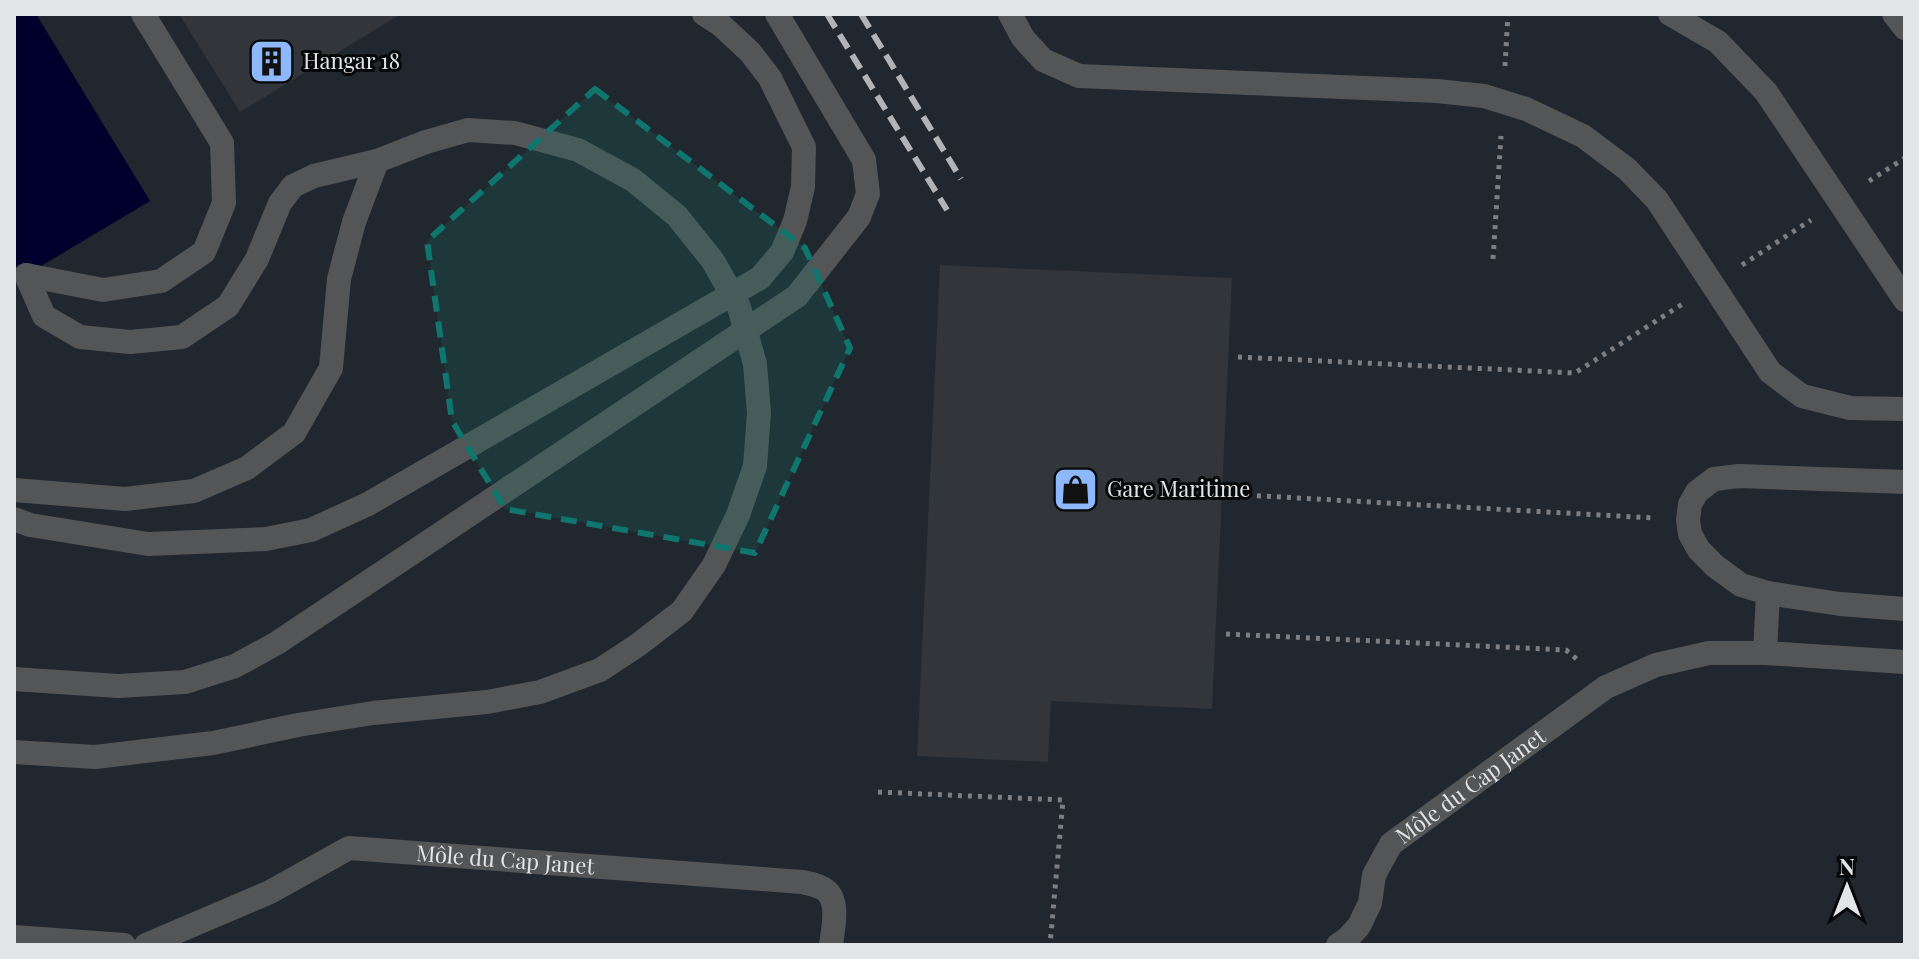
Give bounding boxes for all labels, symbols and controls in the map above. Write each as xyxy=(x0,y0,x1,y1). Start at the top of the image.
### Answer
building icon: Hangar 18 xyxy=(248,37,296,85)
place label: Hangar 18 xyxy=(303,45,400,75)
shop icon: Gare Maritime xyxy=(1052,465,1100,513)
place label: Gare Maritime xyxy=(1107,473,1250,503)
street label: Môle du Cap Janet xyxy=(1389,720,1552,850)
street label: Môle du Cap Janet xyxy=(415,837,597,880)
north arrow xyxy=(1807,847,1887,927)
text: N xyxy=(1839,851,1855,881)

